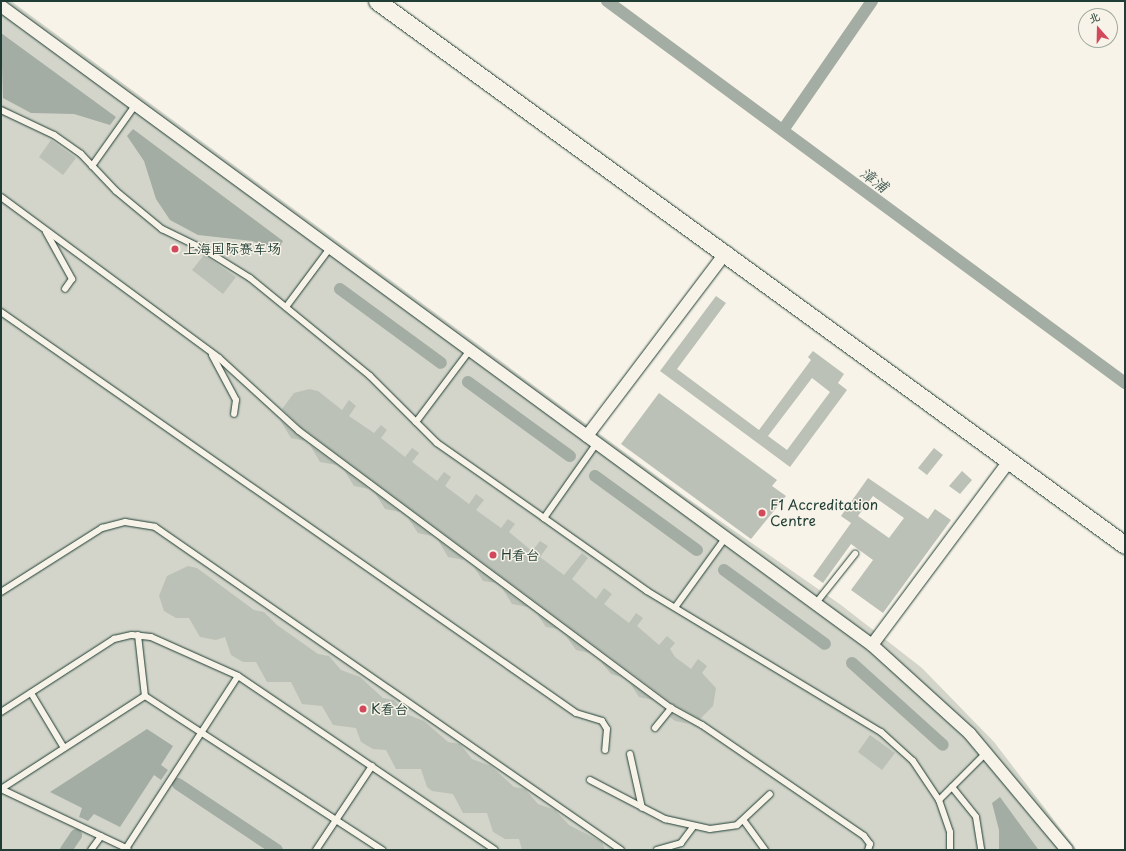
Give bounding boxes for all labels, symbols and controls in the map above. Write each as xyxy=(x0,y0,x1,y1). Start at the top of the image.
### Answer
text: 北 xyxy=(1086,7,1102,27)
north arrow xyxy=(1078,8,1118,48)
water label: 漳浦 xyxy=(858,163,892,195)
place label: 上海国际赛车场 xyxy=(183,241,281,257)
marker: 上海国际赛车场 xyxy=(170,244,180,254)
place label: F1 Accreditation Centre xyxy=(770,497,879,530)
marker: F1 Accreditation Centre xyxy=(757,508,767,518)
place label: H看台 xyxy=(501,547,540,563)
marker: H看台 xyxy=(488,550,498,560)
place label: K看台 xyxy=(371,701,409,717)
marker: K看台 xyxy=(358,704,368,714)

